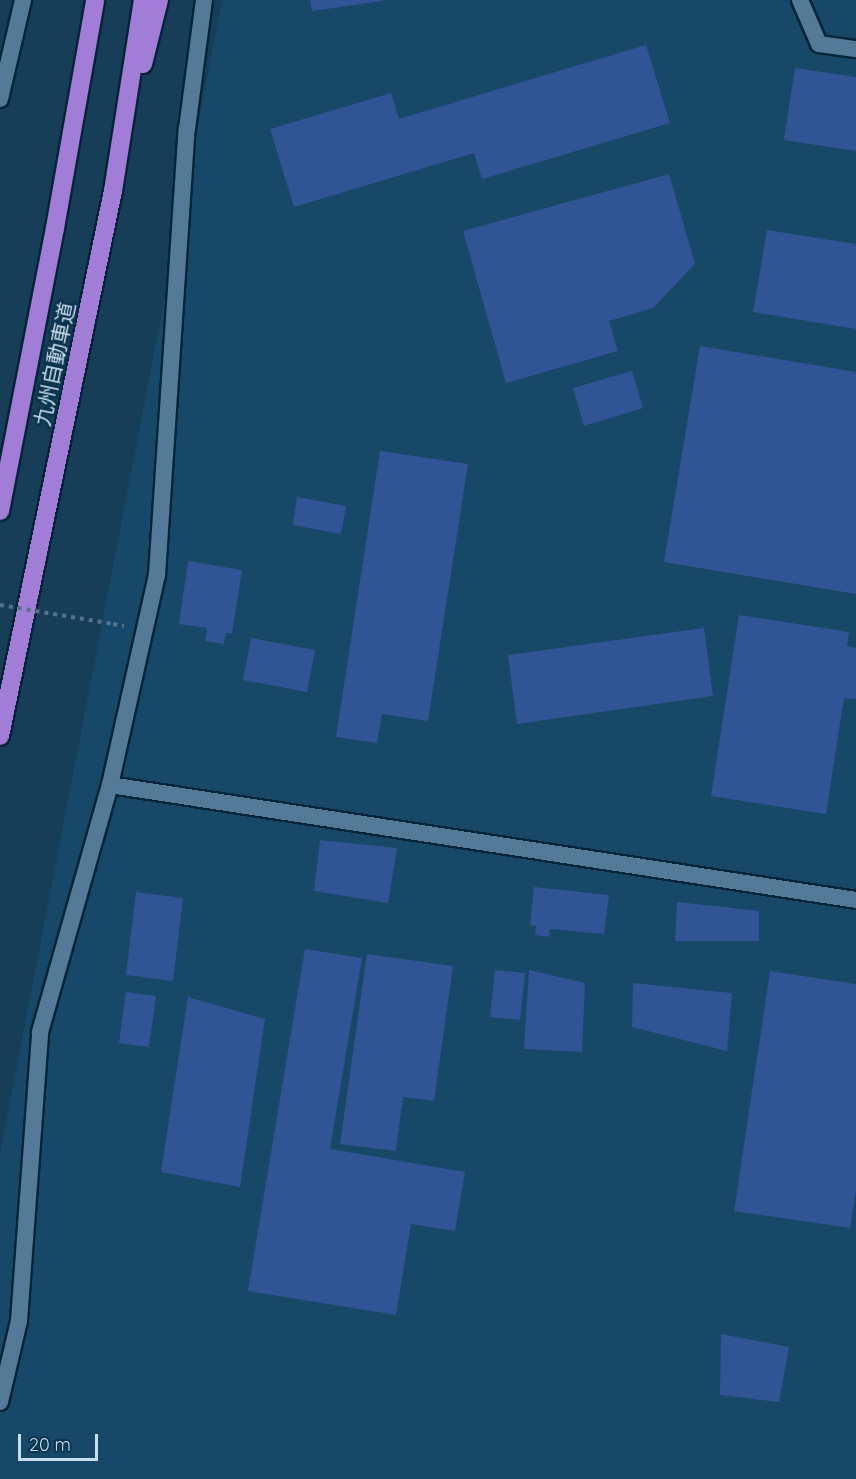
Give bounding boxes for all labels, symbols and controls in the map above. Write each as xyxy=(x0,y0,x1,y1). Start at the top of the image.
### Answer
street label: 九州自動車道 xyxy=(29,300,79,428)
scale bar xyxy=(21,1422,100,1460)
text: 20 m xyxy=(29,1433,71,1456)

